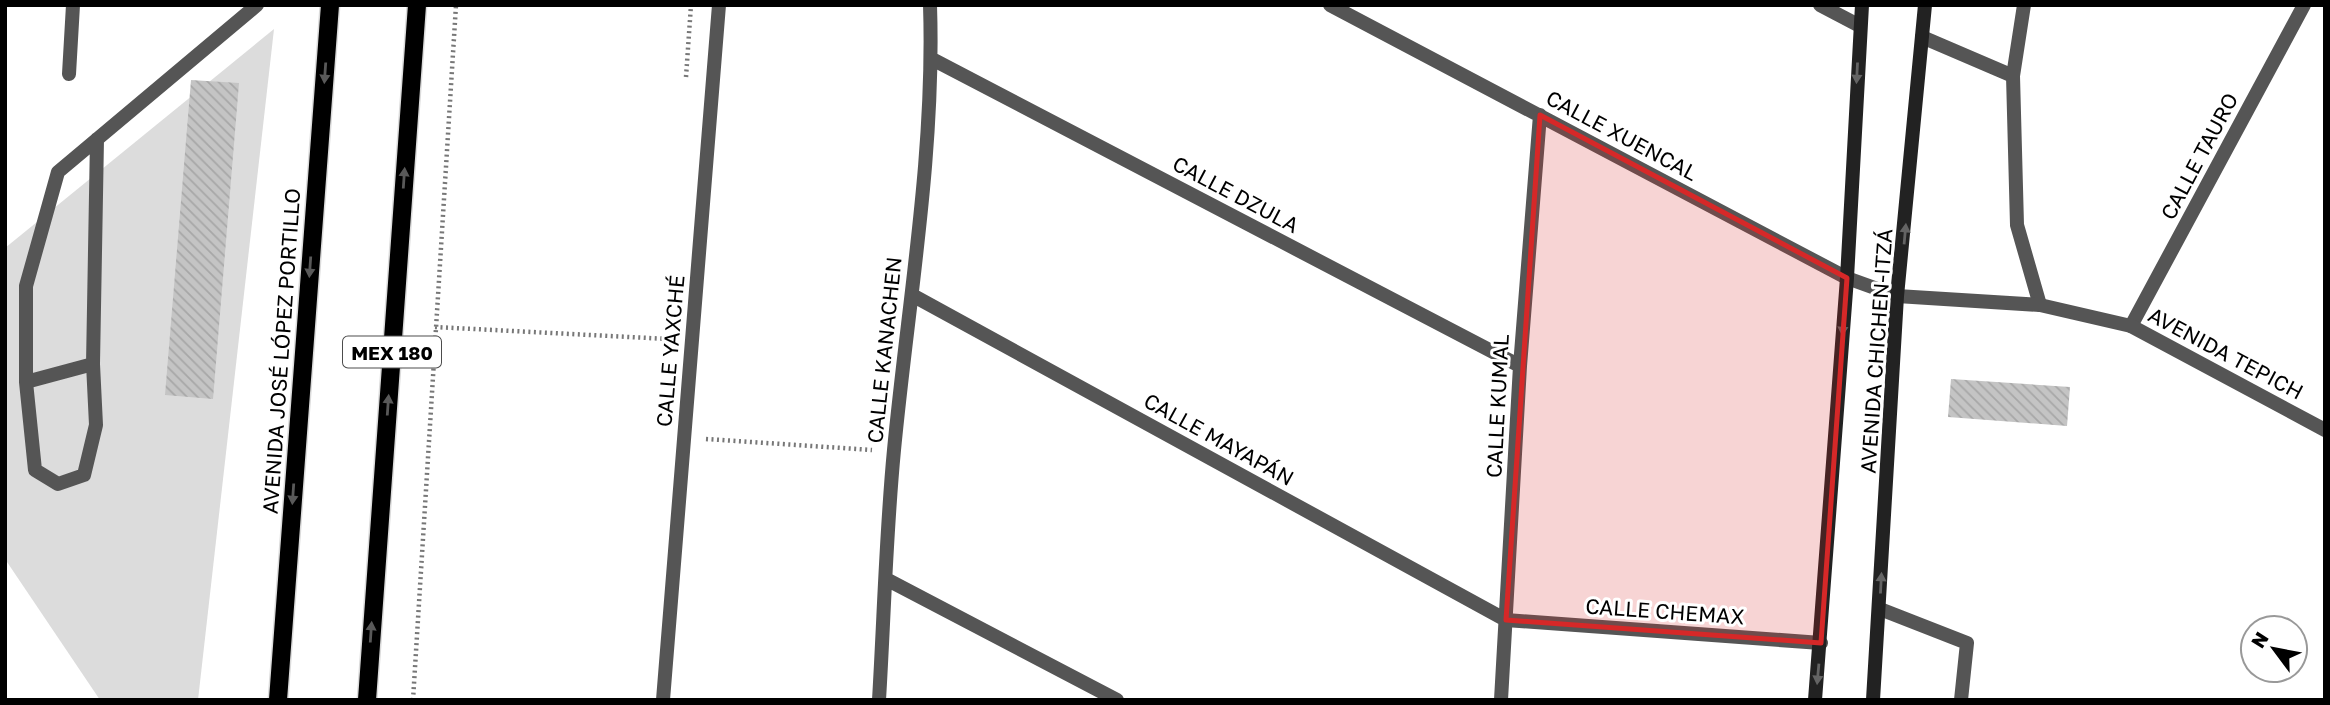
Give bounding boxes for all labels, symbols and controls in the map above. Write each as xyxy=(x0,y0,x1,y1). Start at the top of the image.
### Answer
one-way arrow xyxy=(319,63,330,85)
one-way arrow xyxy=(1852,63,1863,85)
street label: CALLE XUENCAL xyxy=(1542,84,1702,186)
street label: CALLE TAURO xyxy=(2155,88,2243,224)
street label: CALLE DZULA xyxy=(1169,150,1303,238)
one-way arrow xyxy=(399,167,410,189)
street label: AVENIDA JOSÉ LÓPEZ PORTILLO xyxy=(257,187,305,515)
one-way arrow xyxy=(1900,223,1911,245)
street label: AVENIDA CHICHEN-ITZÁ xyxy=(1854,228,1898,474)
street label: CALLE KANACHEN xyxy=(861,255,907,445)
one-way arrow xyxy=(304,256,315,278)
street label: CALLE YAXCHÉ xyxy=(650,274,690,428)
street label: AVENIDA TEPICH xyxy=(2144,301,2308,405)
one-way arrow xyxy=(1837,314,1848,336)
street label: CALLE KUMAL xyxy=(1480,333,1514,479)
road number: MEX 180 xyxy=(343,336,441,368)
street label: CALLE MAYAPÁN xyxy=(1139,387,1299,491)
one-way arrow xyxy=(383,394,394,416)
one-way arrow xyxy=(287,483,298,505)
one-way arrow xyxy=(1876,572,1887,594)
street label: CALLE CHEMAX xyxy=(1585,592,1746,630)
north arrow xyxy=(2239,614,2309,684)
one-way arrow xyxy=(366,620,377,642)
text: N xyxy=(2246,628,2273,652)
one-way arrow xyxy=(1812,663,1823,685)

